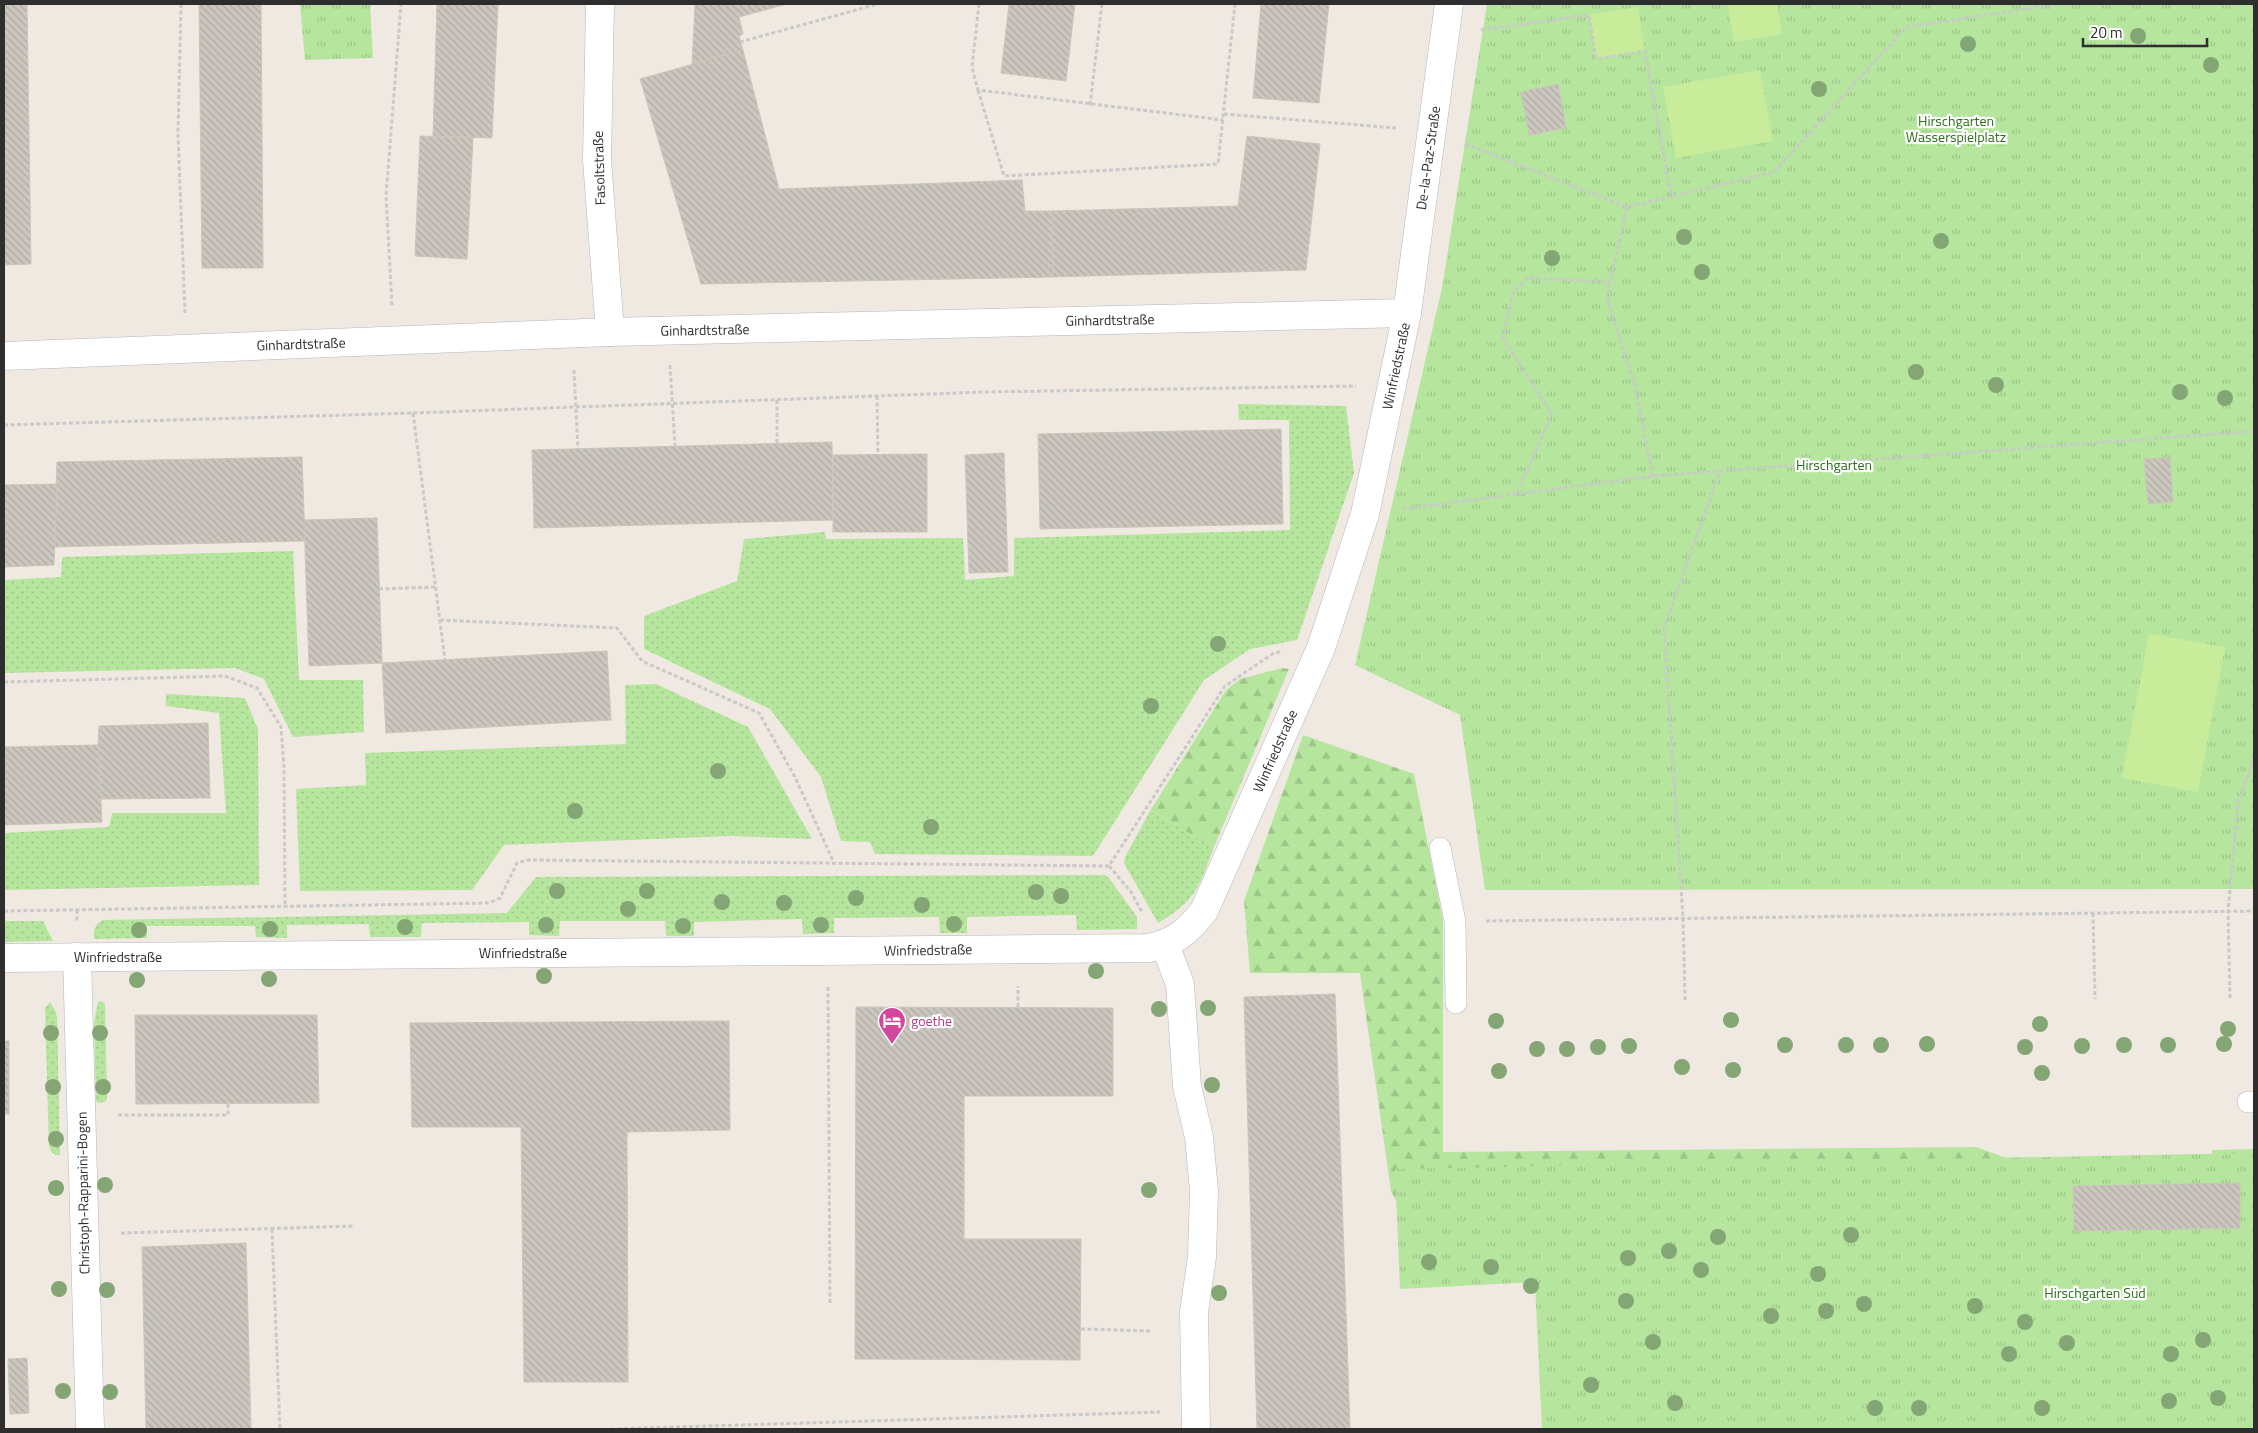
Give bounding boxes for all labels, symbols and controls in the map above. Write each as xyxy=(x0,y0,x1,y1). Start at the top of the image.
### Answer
scale bar xyxy=(2083,15,2207,47)
text: 20 m xyxy=(2090,21,2123,44)
street label: De-la-Paz-Straße xyxy=(1410,105,1445,211)
park label: Hirschgarten Wasserspielplatz xyxy=(1906,110,2006,147)
street label: Fasoltstraße xyxy=(587,130,610,206)
street label: Ginhardtstraße xyxy=(1065,308,1155,331)
street label: Ginhardtstraße xyxy=(660,318,750,341)
street label: Winfriedstraße xyxy=(1376,320,1415,411)
street label: Ginhardtstraße xyxy=(256,331,346,356)
park label: Hirschgarten xyxy=(1796,454,1872,475)
street label: Winfriedstraße xyxy=(1247,706,1302,795)
street label: Winfriedstraße xyxy=(884,938,972,961)
street label: Winfriedstraße xyxy=(479,942,567,963)
street label: Winfriedstraße xyxy=(74,946,162,967)
hotel icon: goethe xyxy=(877,1006,907,1045)
place label: goethe xyxy=(911,1010,952,1031)
street label: Christoph-Rapparini-Bogen xyxy=(71,1111,94,1275)
park label: Hirschgarten Süd xyxy=(2044,1282,2146,1303)

